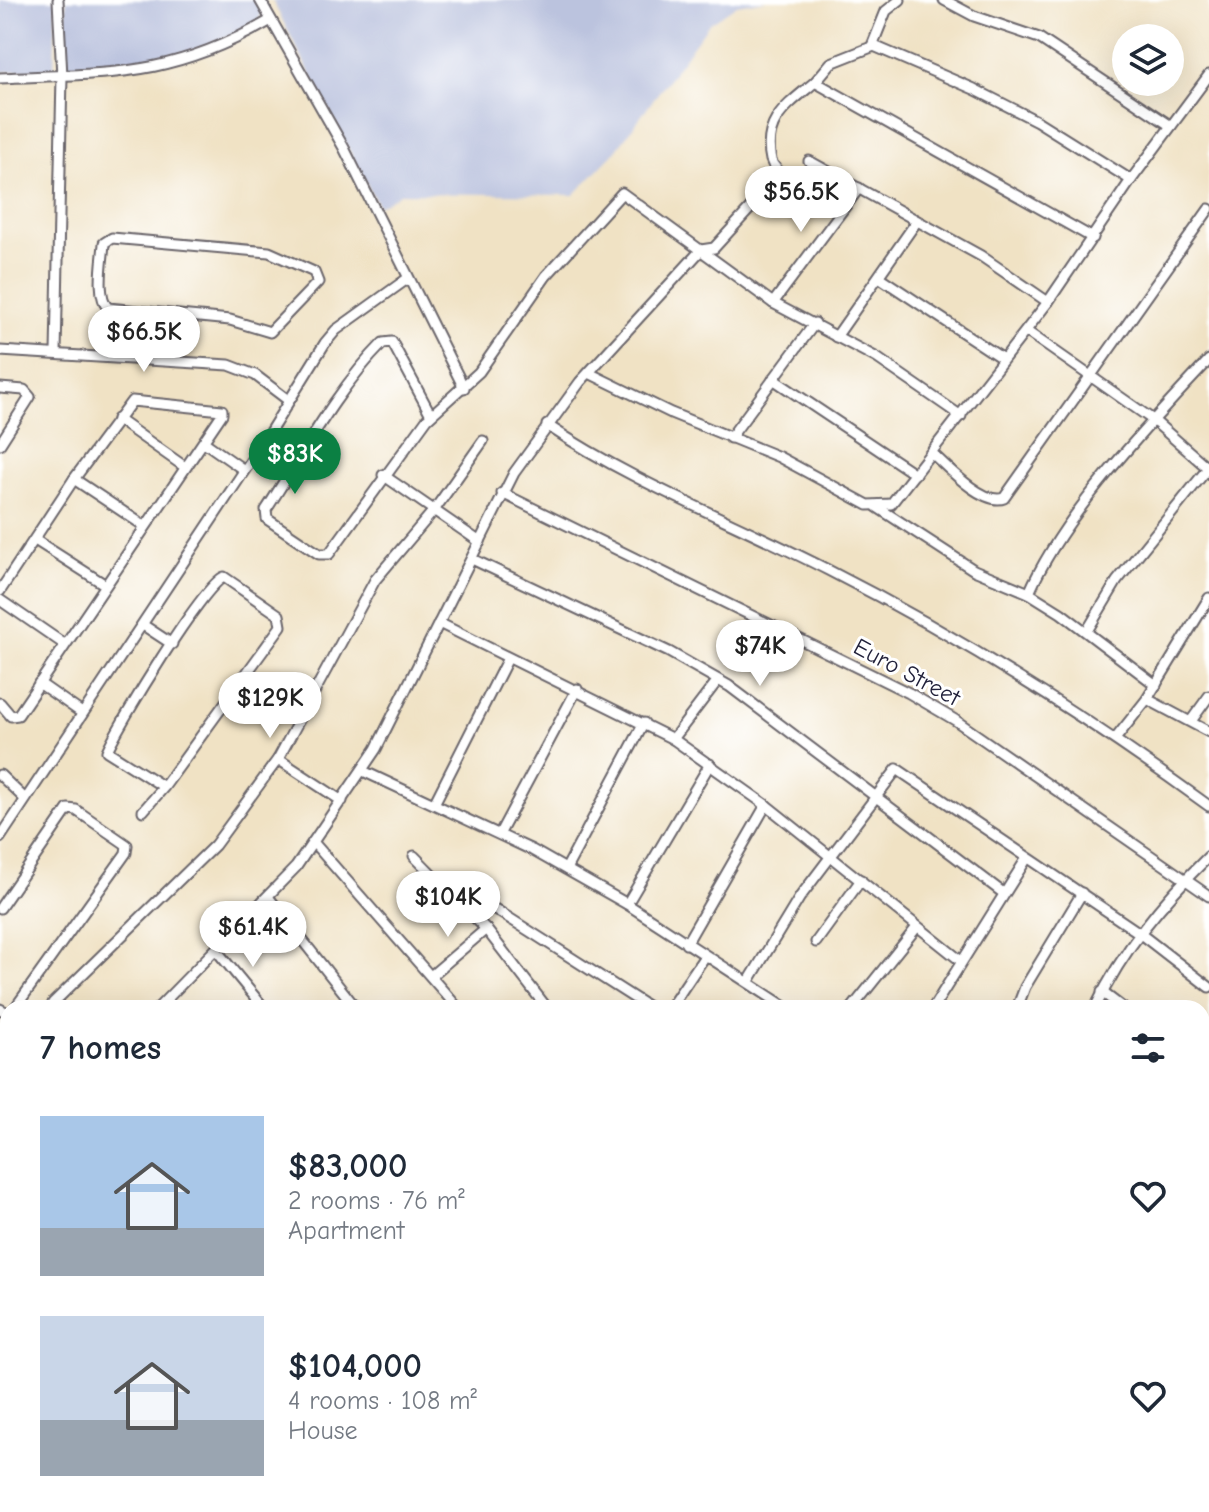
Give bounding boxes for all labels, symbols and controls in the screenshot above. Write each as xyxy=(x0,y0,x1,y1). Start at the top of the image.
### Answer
map controls xyxy=(1112,24,1184,96)
button: layers xyxy=(1112,24,1184,96)
pin: $56.5K xyxy=(736,166,866,234)
text: $56.5K xyxy=(763,177,839,207)
pin: $66.5K xyxy=(79,306,209,374)
text: $66.5K xyxy=(106,317,182,347)
pin: $83K xyxy=(248,428,342,496)
text: $83K xyxy=(267,439,323,469)
pin: $74K xyxy=(713,620,807,688)
text: $74K xyxy=(734,631,786,661)
street label: Euro Street xyxy=(849,632,966,712)
pin: $129K xyxy=(214,672,326,740)
text: $129K xyxy=(236,683,304,713)
pin: $104K xyxy=(392,871,504,939)
text: $104K xyxy=(414,882,482,912)
pin: $61.4K xyxy=(188,901,318,969)
text: $61.4K xyxy=(217,912,289,942)
icon: filters xyxy=(1126,1026,1170,1070)
text: 7 homes xyxy=(40,1028,161,1068)
text: $83,000 xyxy=(288,1146,407,1186)
icon: home xyxy=(104,1148,200,1244)
icon: heart xyxy=(1126,1174,1170,1218)
text: 2 rooms · 76 m² xyxy=(288,1186,465,1216)
text: Apartment xyxy=(288,1216,404,1246)
text: $104,000 xyxy=(288,1346,422,1386)
icon: home xyxy=(104,1348,200,1444)
icon: heart xyxy=(1126,1374,1170,1418)
text: 4 rooms · 108 m² xyxy=(288,1386,477,1416)
text: House xyxy=(288,1416,358,1446)

